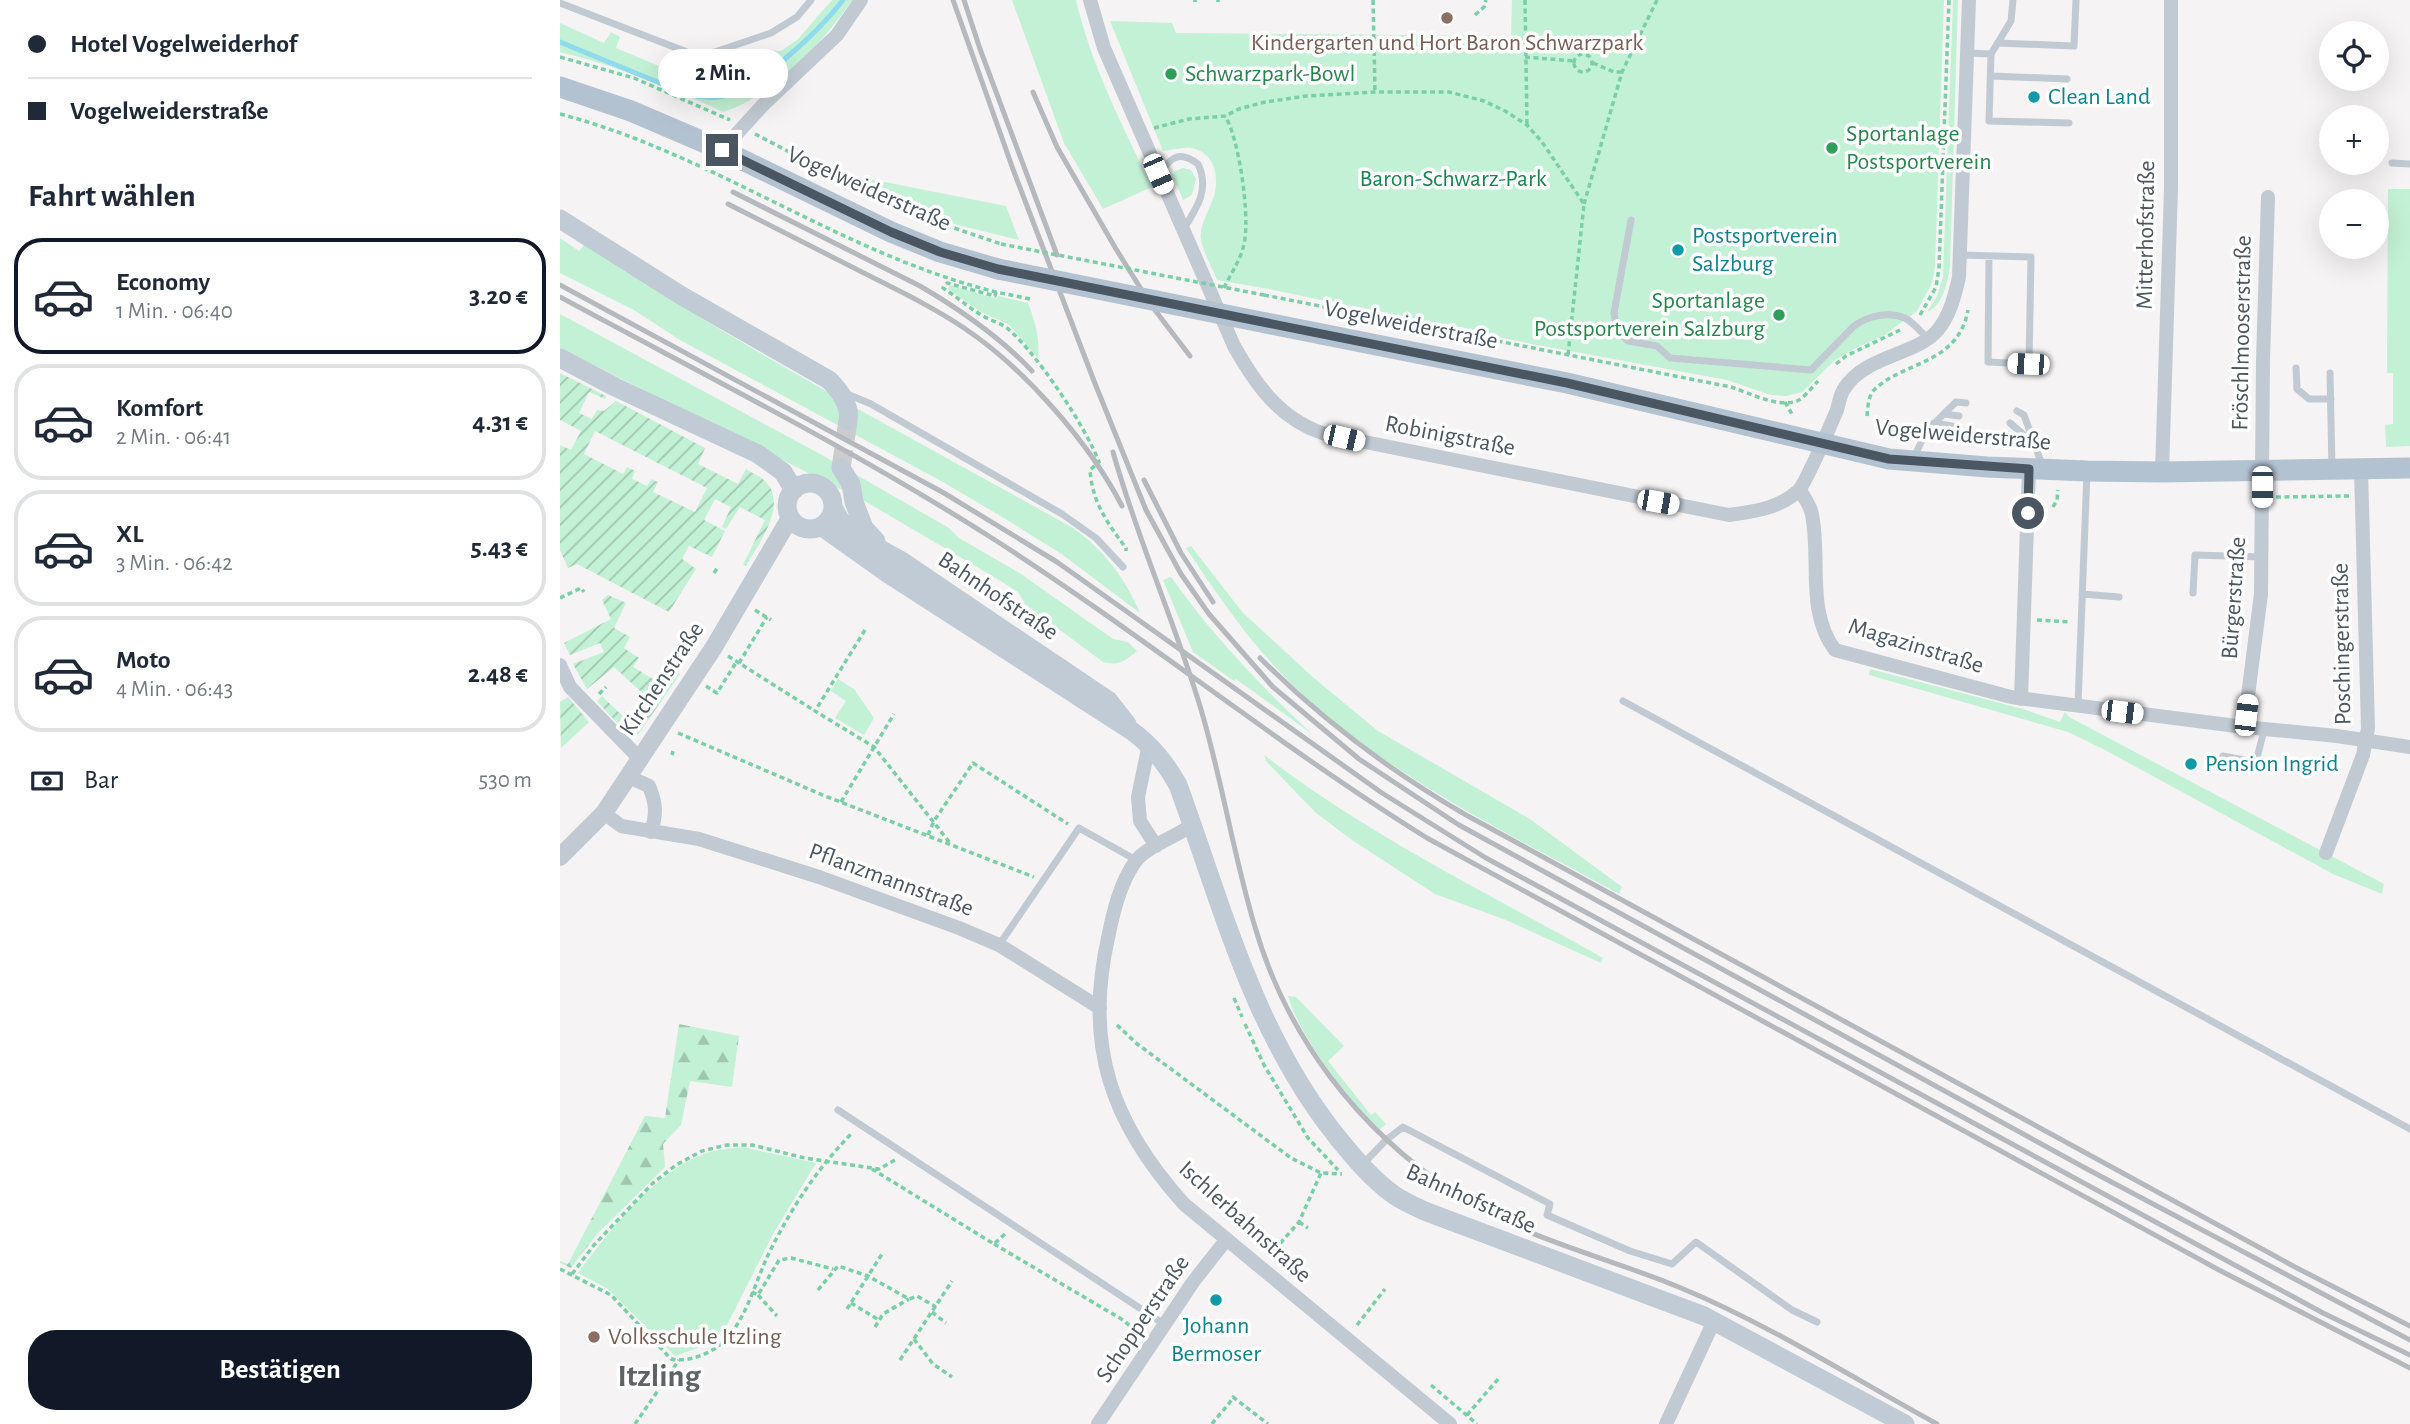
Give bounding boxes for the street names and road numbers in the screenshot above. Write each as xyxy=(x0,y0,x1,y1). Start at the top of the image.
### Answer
street label: Vogelweiderstraße xyxy=(784,142,954,236)
street label: Mitterhofstraße xyxy=(2133,160,2159,310)
street label: Fröschlmooserstraße xyxy=(2228,235,2256,431)
street label: Vogelweiderstraße xyxy=(1322,296,1500,354)
street label: Robinigstraße xyxy=(1383,412,1517,460)
street label: Vogelweiderstraße xyxy=(1874,415,2052,455)
street label: Bürgerstraße xyxy=(2218,536,2250,660)
street label: Bahnhofstraße xyxy=(934,547,1062,645)
street label: Poschingerstraße xyxy=(2329,563,2355,725)
street label: Magazinstraße xyxy=(1846,614,1986,678)
street label: Kirchenstraße xyxy=(615,618,709,740)
street label: Pflanzmannstraße xyxy=(805,839,977,921)
street label: Ischlerbahnstraße xyxy=(1174,1157,1316,1287)
street label: Bahnhofstraße xyxy=(1403,1160,1539,1238)
street label: Schopperstraße xyxy=(1092,1251,1194,1387)

